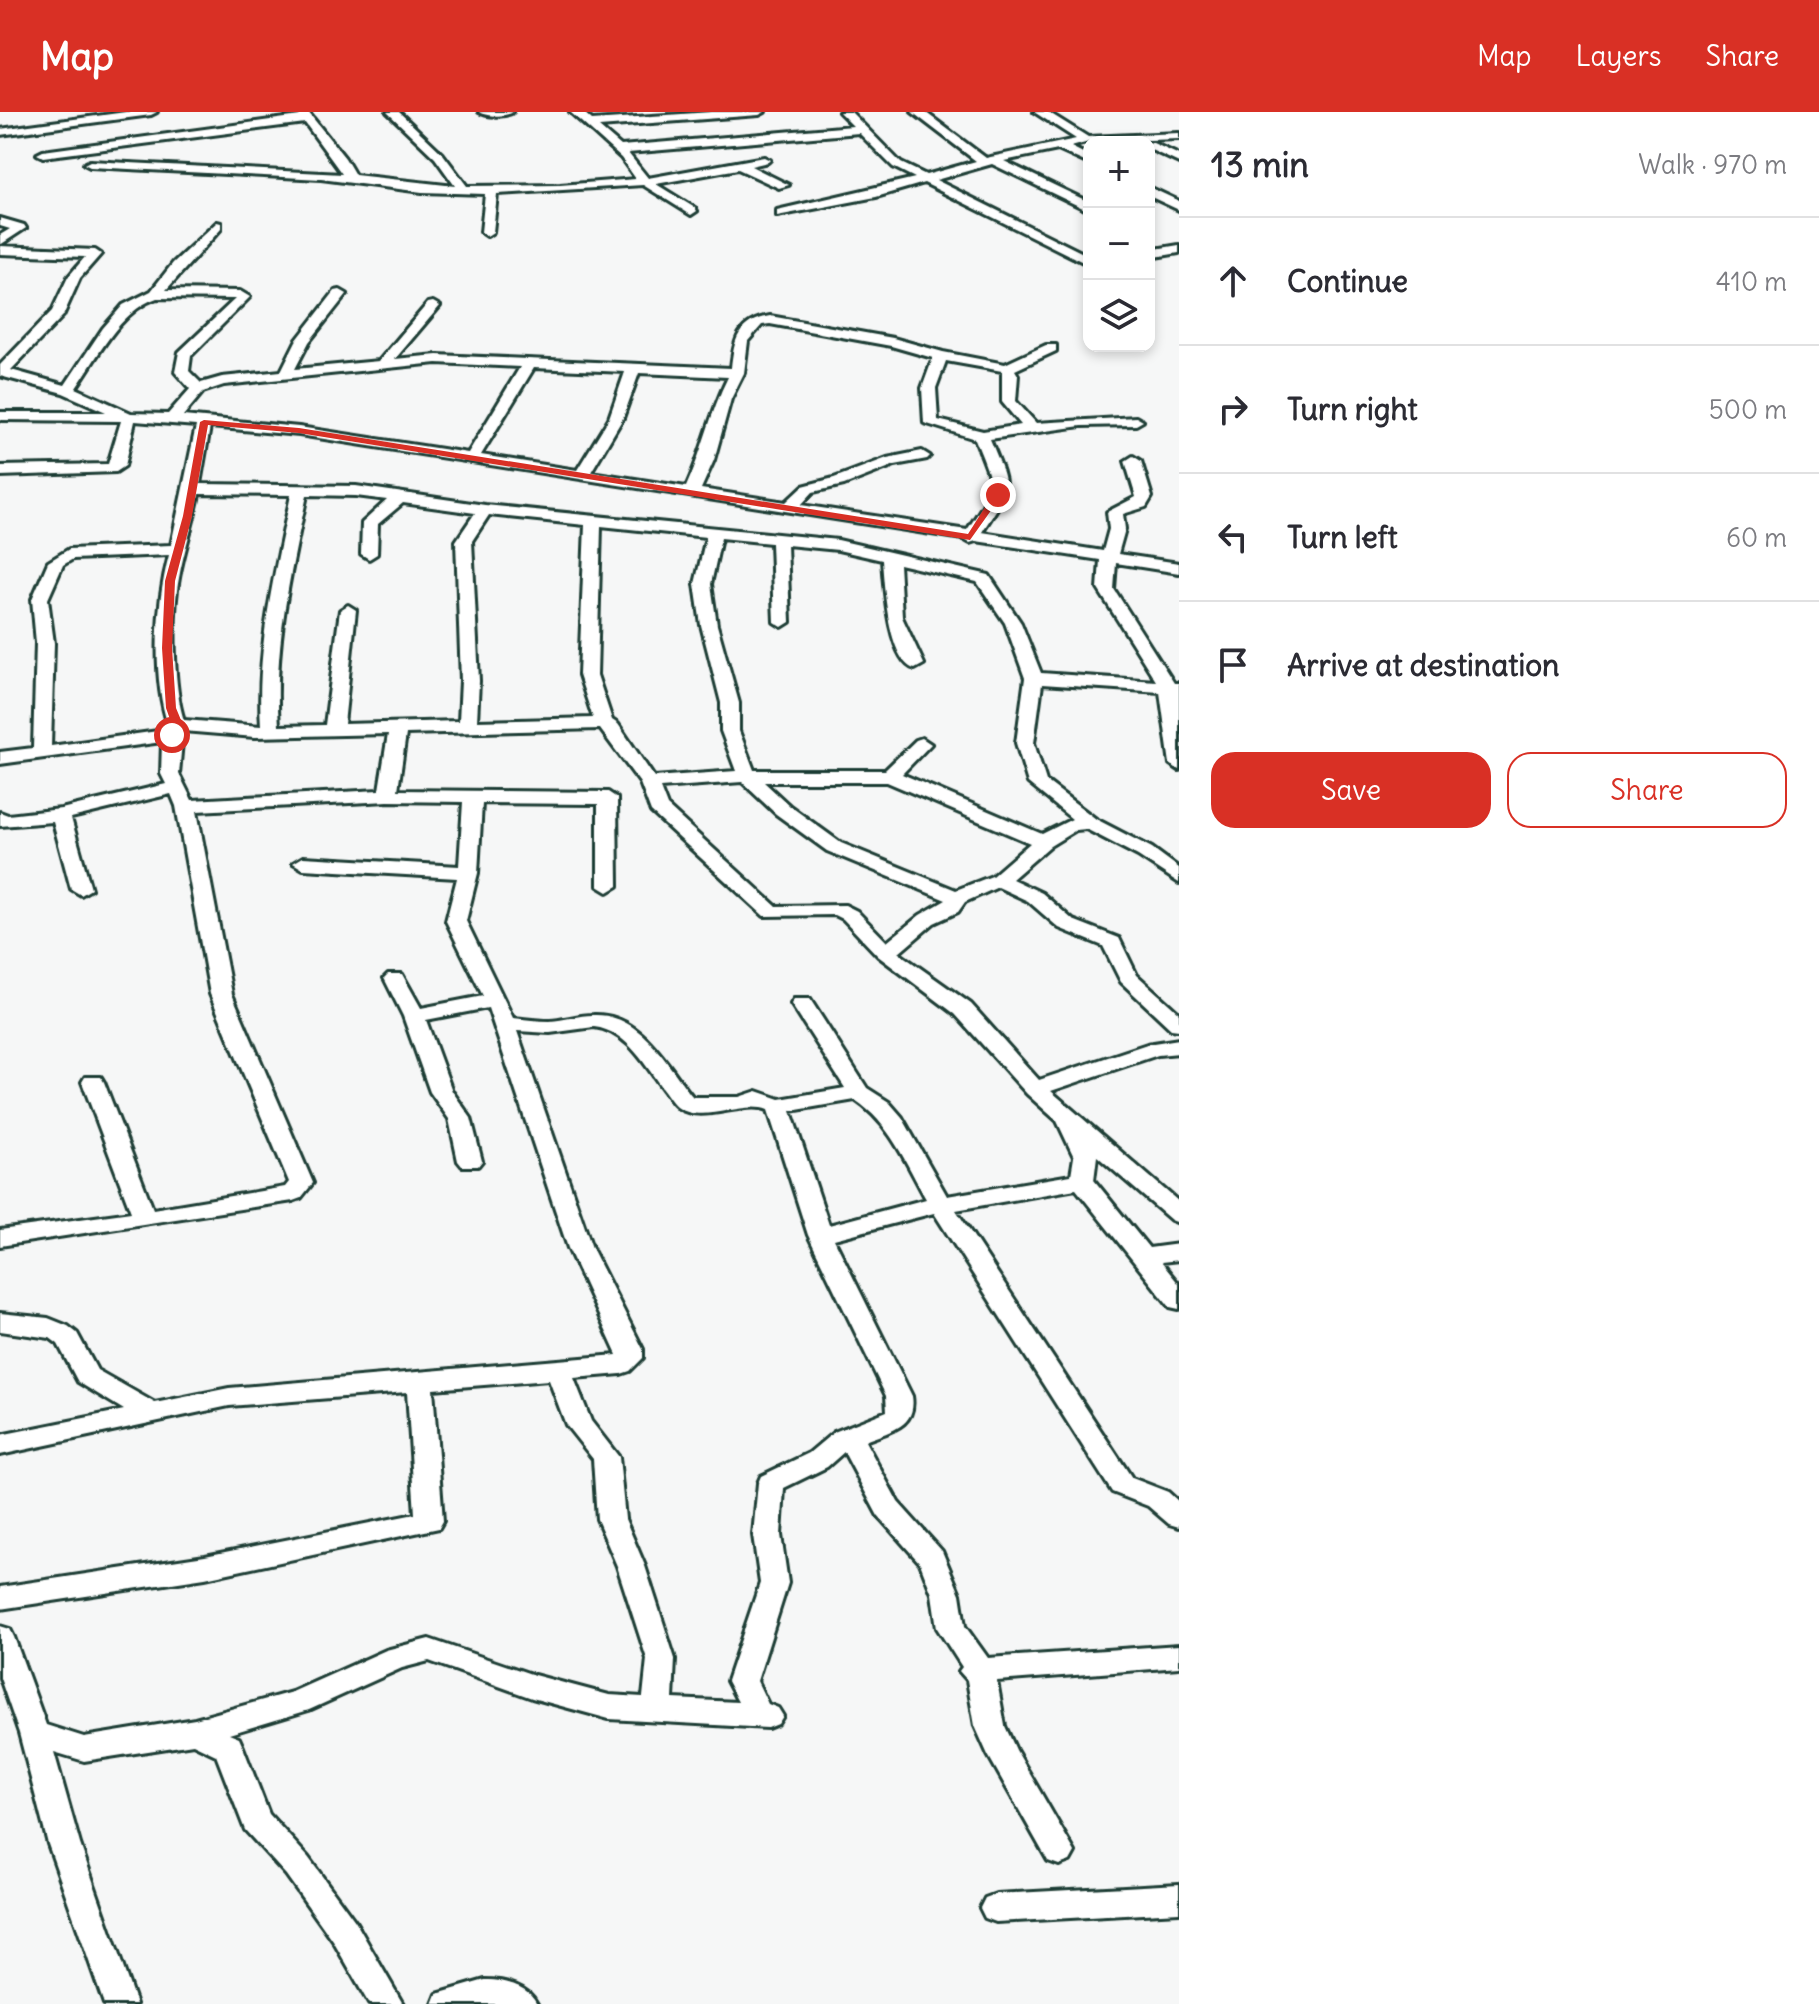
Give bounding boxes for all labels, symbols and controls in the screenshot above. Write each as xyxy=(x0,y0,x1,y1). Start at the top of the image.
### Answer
text: Map xyxy=(40,33,114,80)
text: Map xyxy=(1477,38,1532,74)
text: Layers xyxy=(1576,38,1662,74)
text: Share xyxy=(1706,38,1779,74)
map controls xyxy=(1083,136,1155,352)
button: + xyxy=(1083,136,1155,208)
text: 13 min xyxy=(1211,143,1309,186)
text: Walk · 970 m xyxy=(1638,148,1787,181)
button: − xyxy=(1083,208,1155,280)
icon: ahead xyxy=(1211,259,1255,303)
text: Continue xyxy=(1287,262,1408,300)
text: 410 m xyxy=(1716,265,1787,298)
button: layers xyxy=(1083,280,1155,352)
icon: right xyxy=(1211,387,1255,431)
text: Turn right xyxy=(1287,390,1418,428)
text: 500 m xyxy=(1709,393,1787,426)
route end xyxy=(980,477,1016,513)
icon: left xyxy=(1211,515,1255,559)
text: Turn left xyxy=(1287,518,1398,556)
text: 60 m xyxy=(1726,521,1787,554)
icon: arrive xyxy=(1211,643,1255,687)
text: Arrive at destination xyxy=(1287,646,1559,684)
route start xyxy=(154,717,190,753)
button: Save xyxy=(1211,752,1491,828)
button: Share xyxy=(1507,752,1787,828)

